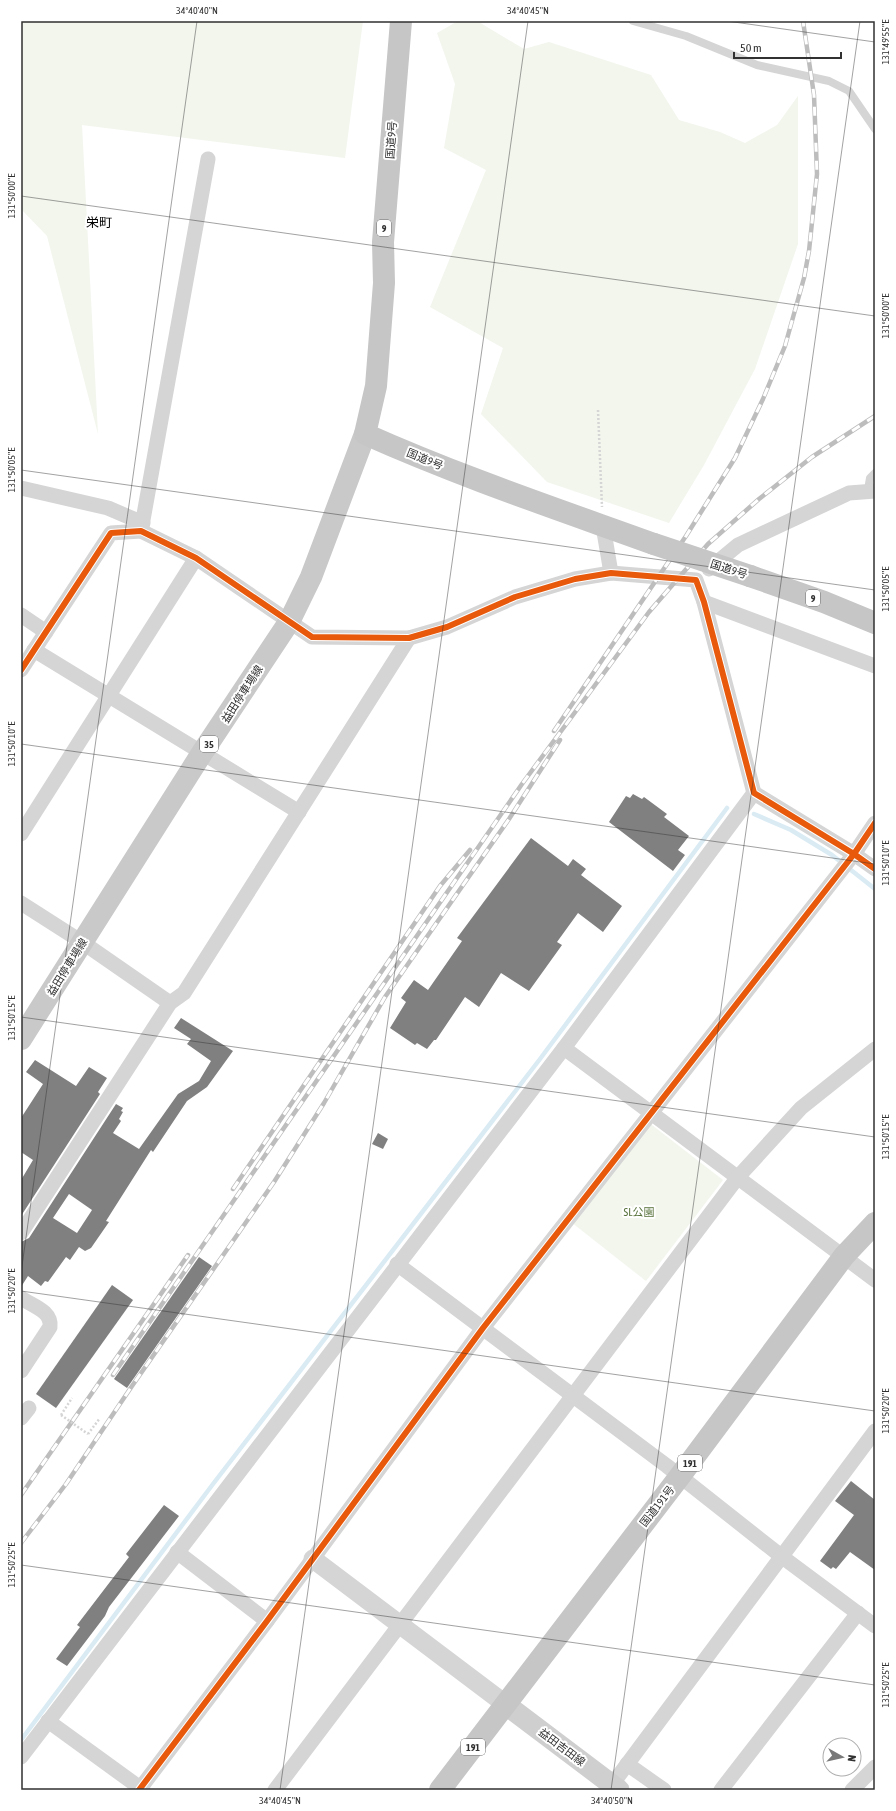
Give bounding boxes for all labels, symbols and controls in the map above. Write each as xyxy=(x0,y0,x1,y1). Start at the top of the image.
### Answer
text: 34°40'40"N xyxy=(176,5,218,16)
text: 34°40'45"N xyxy=(507,5,549,16)
text: 131°49'55"E xyxy=(880,19,891,64)
scale bar xyxy=(734,34,841,60)
text: 50 m xyxy=(740,41,762,55)
street label: 国道9号 xyxy=(384,121,398,159)
text: 131°50'00"E xyxy=(6,173,17,218)
district label: 栄町 xyxy=(86,215,112,230)
road number: 9 xyxy=(377,220,391,236)
text: 131°50'00"E xyxy=(880,293,891,338)
street label: 国道9号 xyxy=(405,446,445,472)
text: 131°50'05"E xyxy=(6,447,17,492)
street label: 国道9号 xyxy=(709,557,749,581)
text: 131°50'05"E xyxy=(880,566,891,611)
road number: 9 xyxy=(806,590,820,606)
street label: 益田停車場線 xyxy=(219,663,265,725)
text: 131°50'10"E xyxy=(6,721,17,766)
road number: 35 xyxy=(200,736,218,752)
text: 131°50'10"E xyxy=(880,840,891,885)
street label: 益田停車場線 xyxy=(44,936,90,998)
text: 131°50'15"E xyxy=(6,995,17,1040)
text: 131°50'15"E xyxy=(880,1114,891,1159)
park label: SL公園 xyxy=(624,1206,654,1218)
text: 131°50'20"E xyxy=(6,1268,17,1313)
text: 131°50'20"E xyxy=(880,1388,891,1433)
road number: 191 xyxy=(678,1455,702,1471)
street label: 国道191号 xyxy=(637,1483,677,1529)
text: 131°50'25"E xyxy=(6,1542,17,1587)
text: 131°50'25"E xyxy=(880,1662,891,1707)
street label: 益田吉田線 xyxy=(536,1726,588,1768)
north arrow xyxy=(822,1737,862,1777)
road number: 191 xyxy=(461,1739,485,1755)
text: N xyxy=(846,1754,858,1762)
text: 34°40'45"N xyxy=(259,1795,301,1806)
text: 34°40'50"N xyxy=(591,1795,633,1806)

